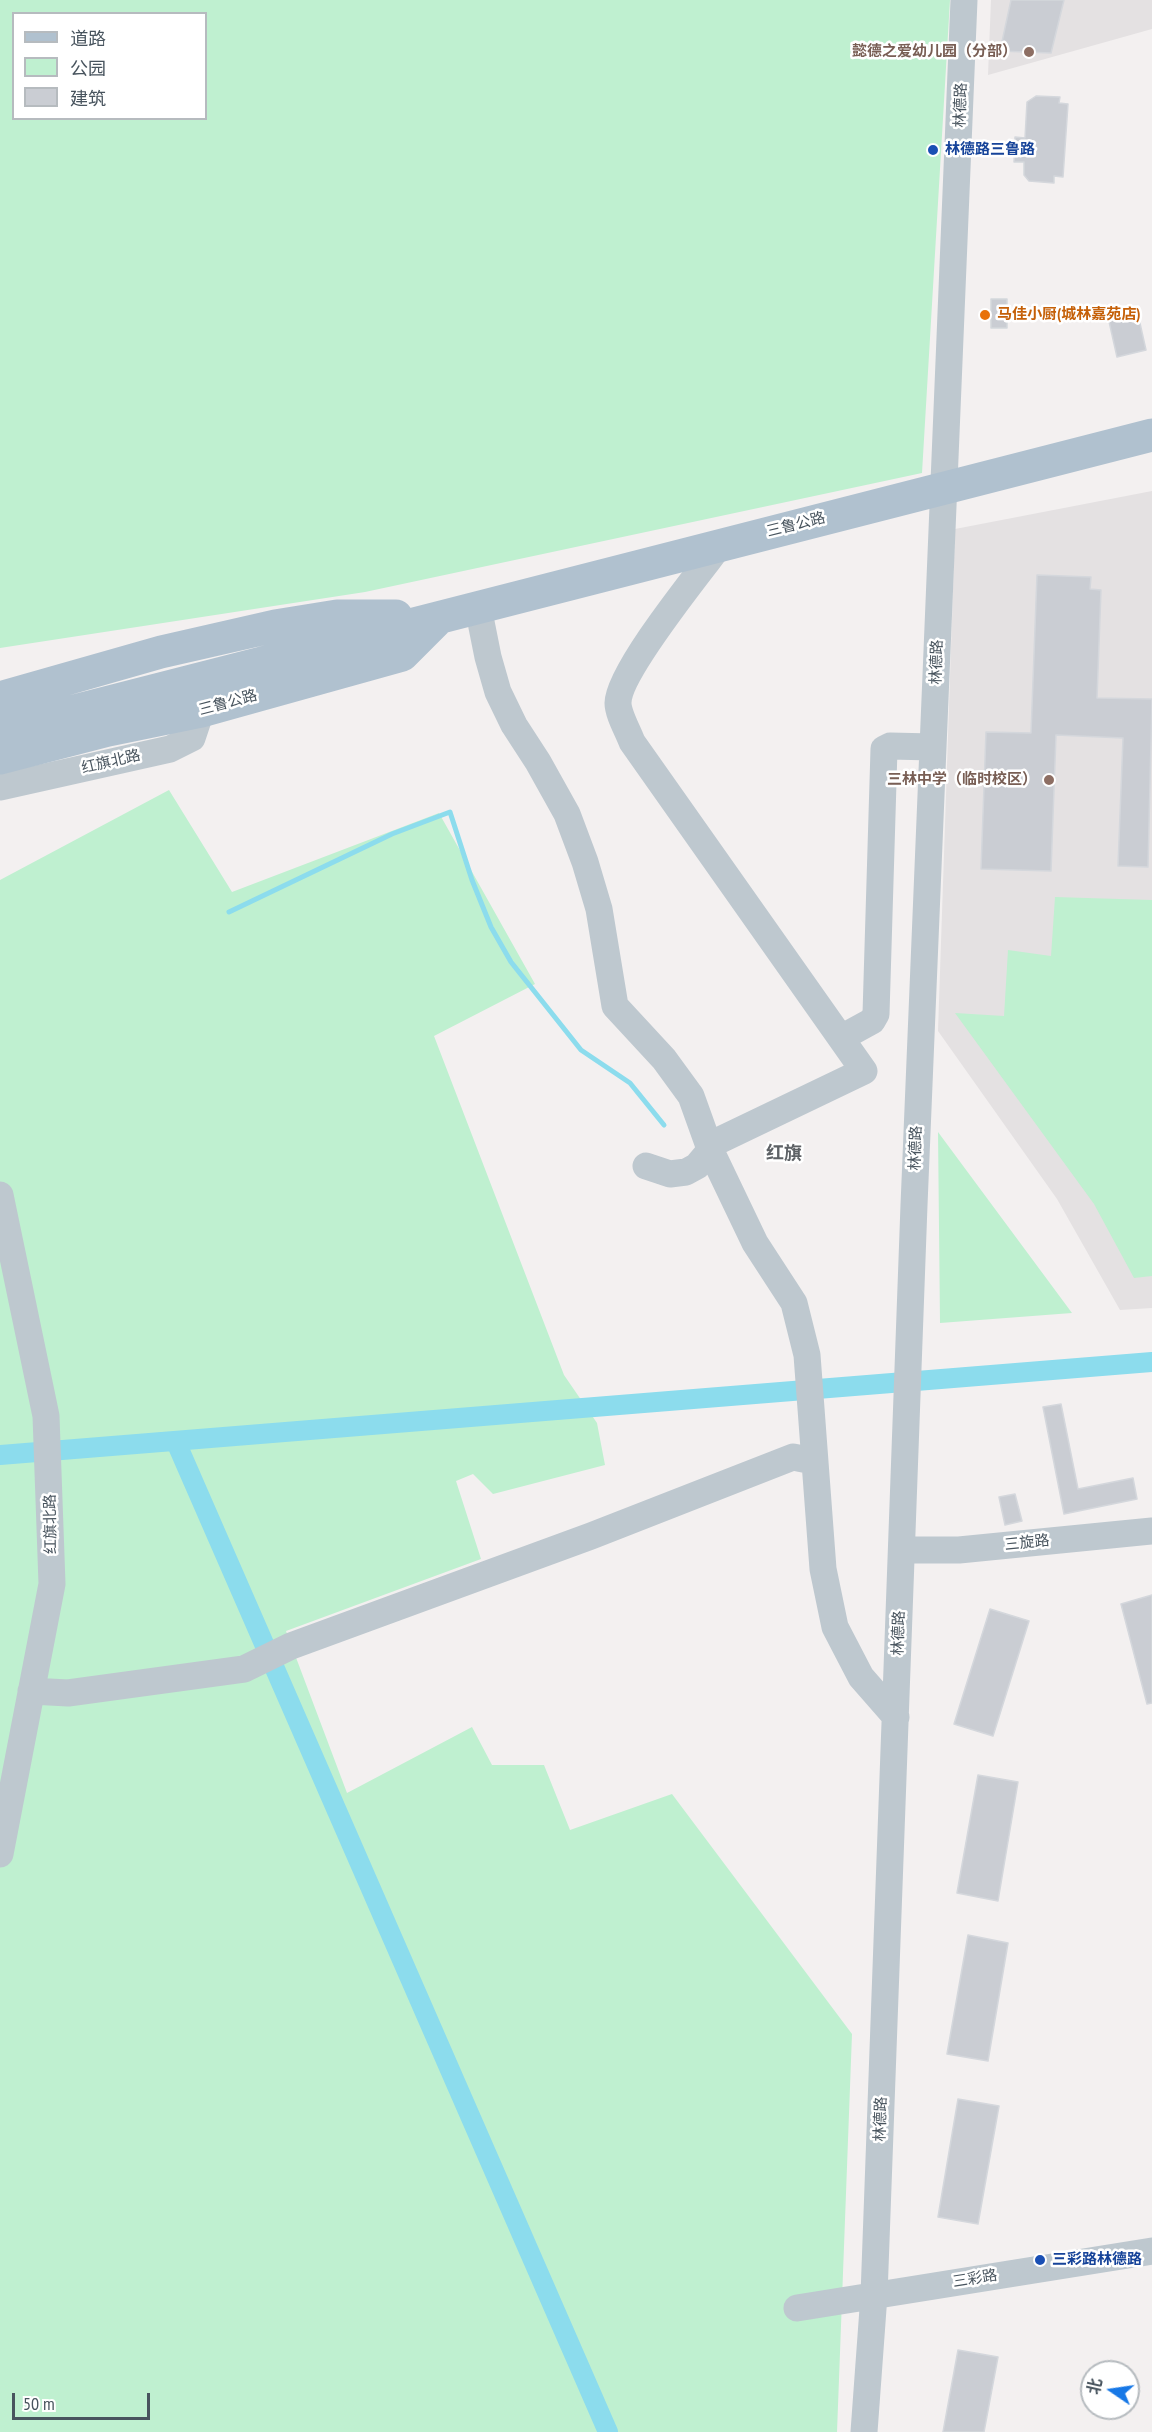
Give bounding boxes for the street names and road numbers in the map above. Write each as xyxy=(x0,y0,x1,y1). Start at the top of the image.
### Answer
street label: 林德路 xyxy=(951,82,971,128)
street label: 三鲁公路 xyxy=(765,509,827,541)
street label: 林德路 xyxy=(927,639,947,685)
street label: 三鲁公路 xyxy=(197,687,259,719)
street label: 红旗北路 xyxy=(80,746,142,778)
street label: 林德路 xyxy=(906,1125,926,1171)
street label: 红旗北路 xyxy=(41,1494,61,1554)
street label: 三旋路 xyxy=(1004,1532,1050,1554)
street label: 林德路 xyxy=(889,1610,909,1656)
street label: 林德路 xyxy=(871,2096,891,2142)
street label: 三彩路 xyxy=(951,2267,999,2291)

